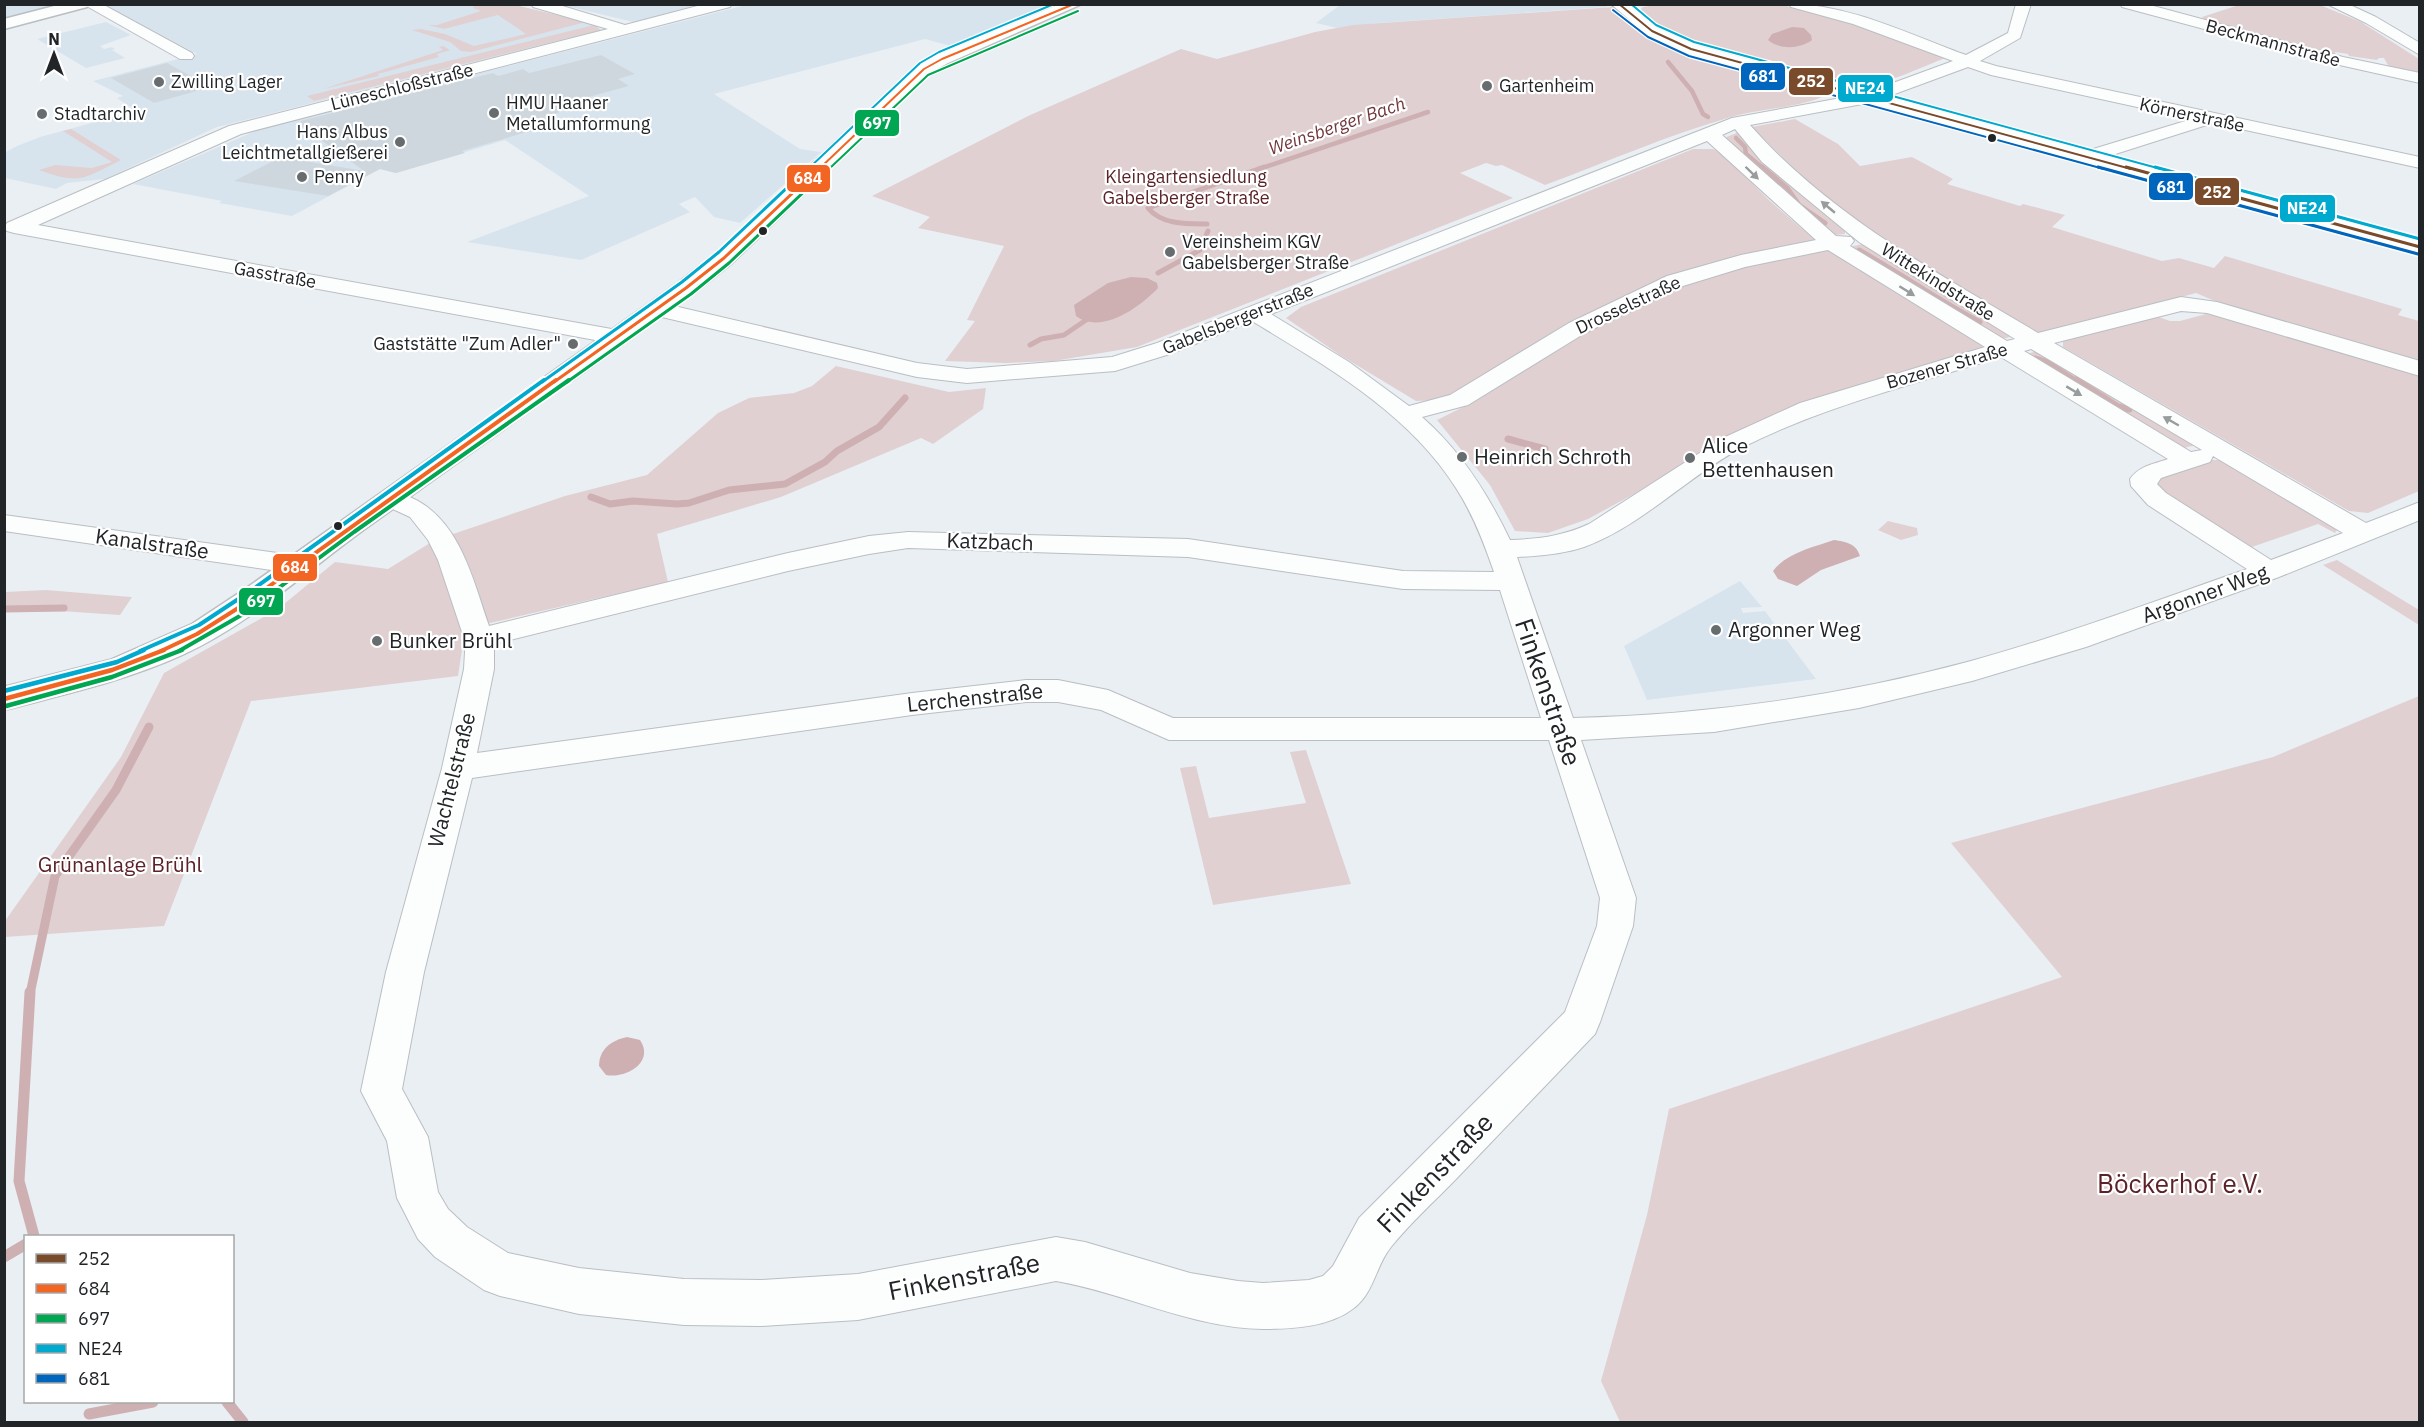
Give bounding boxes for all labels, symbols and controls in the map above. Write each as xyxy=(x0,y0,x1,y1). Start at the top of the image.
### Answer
street label: Beckmannstraße xyxy=(2203,13,2343,72)
north arrow xyxy=(24,24,84,84)
text: N xyxy=(48,29,60,49)
street label: Lüneschloßstraße xyxy=(328,58,476,115)
line badge: 681 xyxy=(1740,62,1786,91)
text: 681 xyxy=(1749,66,1778,86)
line badge: 252 xyxy=(1788,67,1834,96)
place label: Zwilling Lager xyxy=(171,70,283,93)
text: 252 xyxy=(1797,71,1825,91)
place label: Gartenheim xyxy=(1499,74,1594,97)
line badge: NE24 xyxy=(1837,74,1894,103)
marker: Zwilling Lager xyxy=(152,75,166,89)
text: NE24 xyxy=(1845,78,1886,98)
marker: Gartenheim xyxy=(1480,79,1494,93)
place label: HMU Haaner Metallumformung xyxy=(506,91,651,135)
water label: Weinsberger Bach xyxy=(1265,91,1408,160)
street label: Körnerstraße xyxy=(2137,92,2247,137)
place label: Stadtarchiv xyxy=(54,102,146,125)
marker: HMU Haaner Metallumformung xyxy=(487,106,501,120)
marker: Stadtarchiv xyxy=(35,107,49,121)
line badge: 697 xyxy=(854,109,900,137)
text: 697 xyxy=(863,113,891,133)
place label: Hans Albus Leichtmetallgießerei xyxy=(222,120,388,164)
unlabelled marker xyxy=(1986,132,1998,144)
marker: Hans Albus Leichtmetallgießerei xyxy=(393,135,407,149)
line badge: 684 xyxy=(786,164,831,193)
place label: Penny xyxy=(314,165,364,188)
park label: Kleingartensiedlung Gabelsberger Straße xyxy=(1102,165,1270,209)
one-way arrow xyxy=(1744,166,1758,180)
text: 684 xyxy=(794,168,823,188)
marker: Penny xyxy=(295,170,309,184)
line badge: 681 xyxy=(2148,172,2194,201)
text: 681 xyxy=(2157,177,2186,197)
line badge: 252 xyxy=(2194,177,2240,206)
text: 252 xyxy=(2203,182,2231,202)
line badge: NE24 xyxy=(2279,194,2336,223)
text: NE24 xyxy=(2287,198,2328,218)
one-way arrow xyxy=(1820,200,1836,213)
unlabelled marker xyxy=(757,225,769,237)
place label: Vereinsheim KGV Gabelsberger Straße xyxy=(1182,230,1349,274)
street label: Wittekindstraße xyxy=(1877,237,2000,326)
marker: Vereinsheim KGV Gabelsberger Straße xyxy=(1163,245,1177,259)
street label: Gasstraße xyxy=(232,256,318,293)
street label: Drosselstraße xyxy=(1572,270,1684,339)
street label: Gabelsbergerstraße xyxy=(1159,278,1317,359)
one-way arrow xyxy=(1899,285,1915,296)
place label: Gaststätte "Zum Adler" xyxy=(373,332,561,355)
marker: Gaststätte "Zum Adler" xyxy=(566,337,580,351)
street label: Bozener Straße xyxy=(1884,337,2010,394)
one-way arrow xyxy=(2066,386,2082,397)
one-way arrow xyxy=(2162,416,2179,426)
place label: Alice Bettenhausen xyxy=(1702,431,1834,483)
place label: Heinrich Schroth xyxy=(1474,442,1631,470)
marker: Heinrich Schroth xyxy=(1455,450,1469,464)
marker: Alice Bettenhausen xyxy=(1683,451,1697,465)
unlabelled marker xyxy=(332,520,344,532)
street label: Kanalstraße xyxy=(94,521,211,565)
street label: Katzbach xyxy=(946,525,1034,557)
line badge: 684 xyxy=(272,553,318,582)
text: 684 xyxy=(281,557,310,577)
street label: Argonner Weg xyxy=(2138,557,2272,629)
line badge: 697 xyxy=(238,587,284,616)
text: 697 xyxy=(247,591,275,611)
street label: Finkenstraße xyxy=(1508,613,1590,770)
place label: Argonner Weg xyxy=(1728,615,1860,643)
marker: Argonner Weg xyxy=(1709,623,1723,637)
place label: Bunker Brühl xyxy=(389,626,513,654)
marker: Bunker Brühl xyxy=(370,634,384,648)
street label: Lerchenstraße xyxy=(905,676,1044,718)
street label: Wachtelstraße xyxy=(421,709,481,850)
park label: Grünanlage Brühl xyxy=(38,850,203,878)
street label: Finkenstraße xyxy=(1369,1105,1500,1239)
park label: Böckerhof e.V. xyxy=(2097,1166,2263,1200)
legend xyxy=(24,1235,234,1403)
street label: Finkenstraße xyxy=(885,1245,1043,1307)
text: 252 xyxy=(78,1247,110,1270)
text: 684 xyxy=(78,1277,111,1300)
text: 697 xyxy=(78,1307,110,1330)
text: NE24 xyxy=(78,1337,123,1360)
text: 681 xyxy=(78,1367,110,1390)

